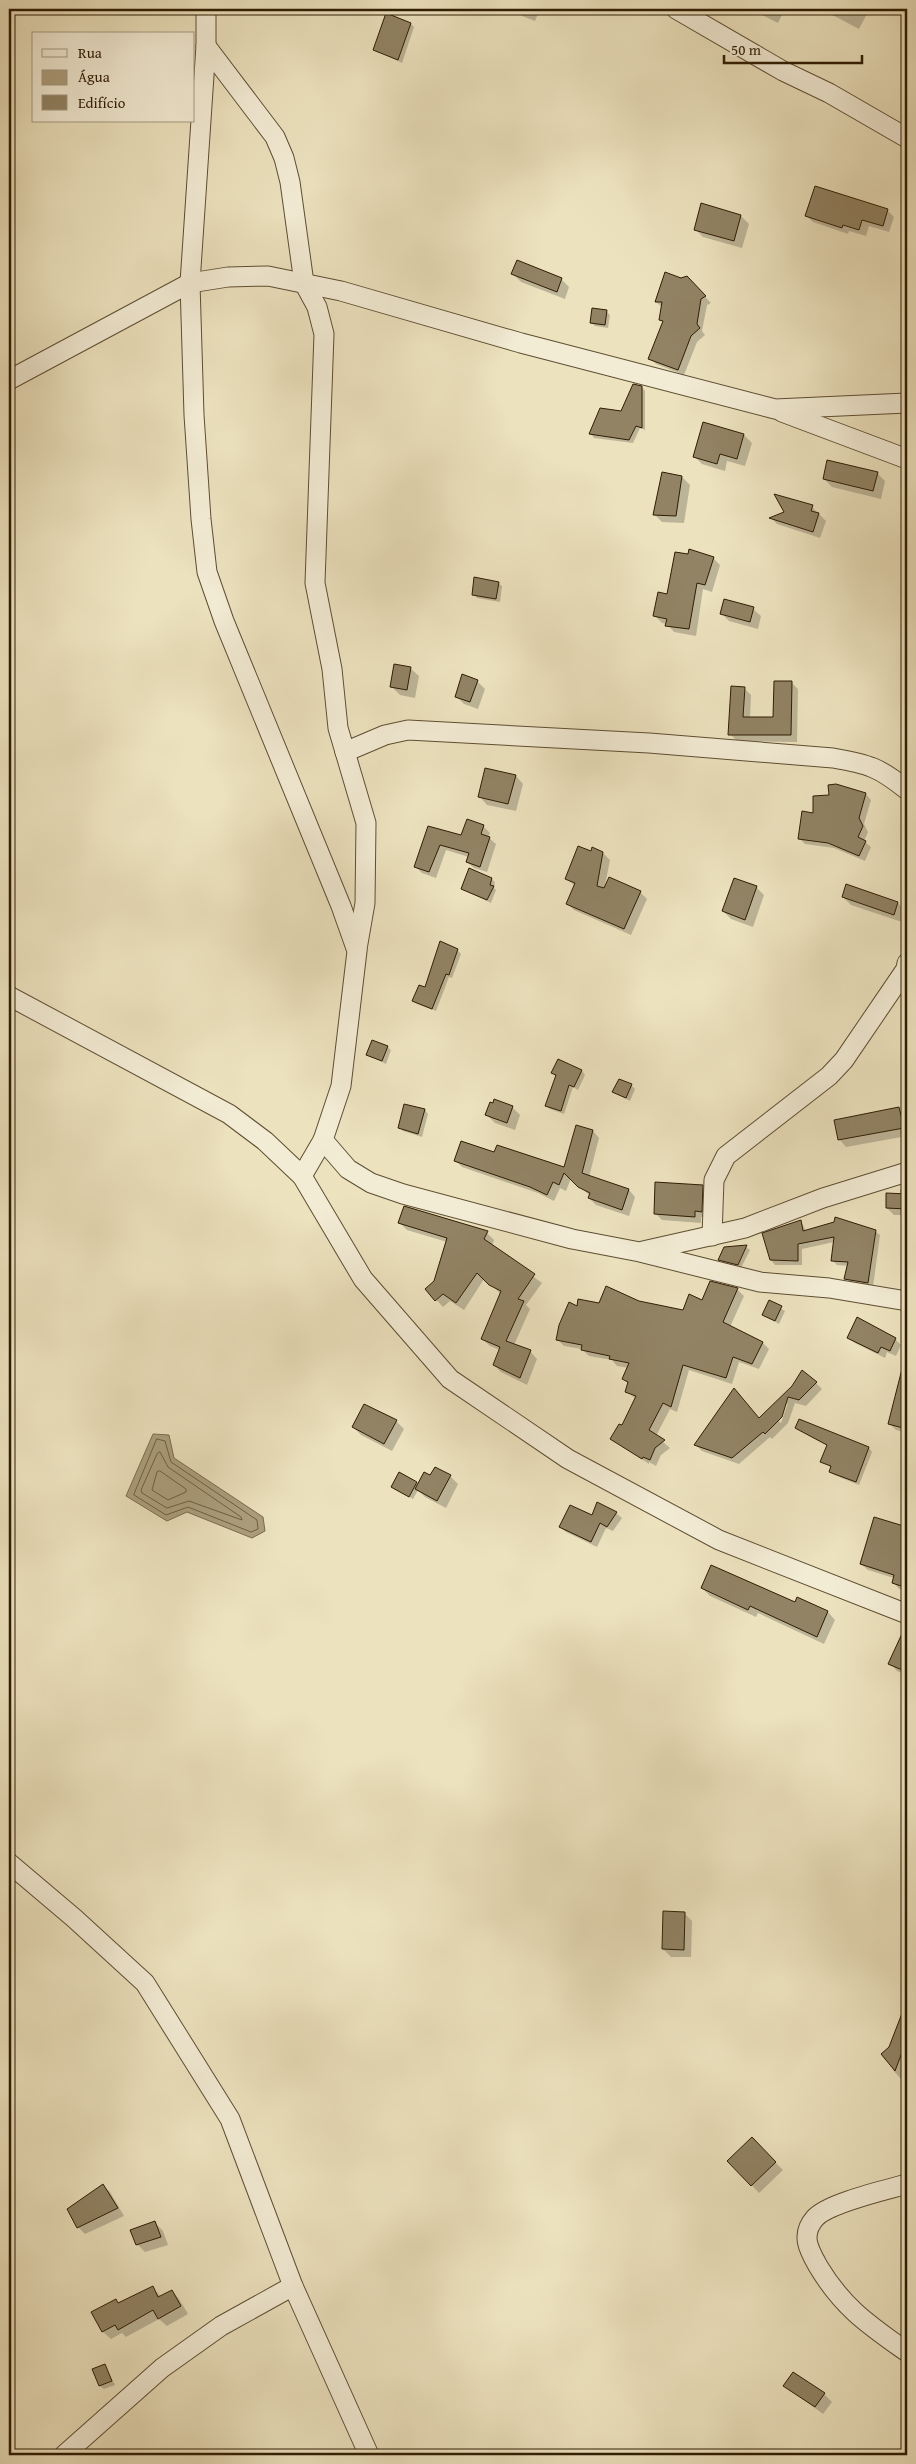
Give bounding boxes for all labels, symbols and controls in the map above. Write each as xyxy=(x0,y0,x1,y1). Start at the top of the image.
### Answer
legend xyxy=(32,32,195,122)
scale bar xyxy=(724,32,861,64)
text: 50 m xyxy=(731,39,762,60)
text: Rua xyxy=(78,42,102,63)
text: Água xyxy=(78,66,110,87)
text: Edifício xyxy=(78,92,126,113)

